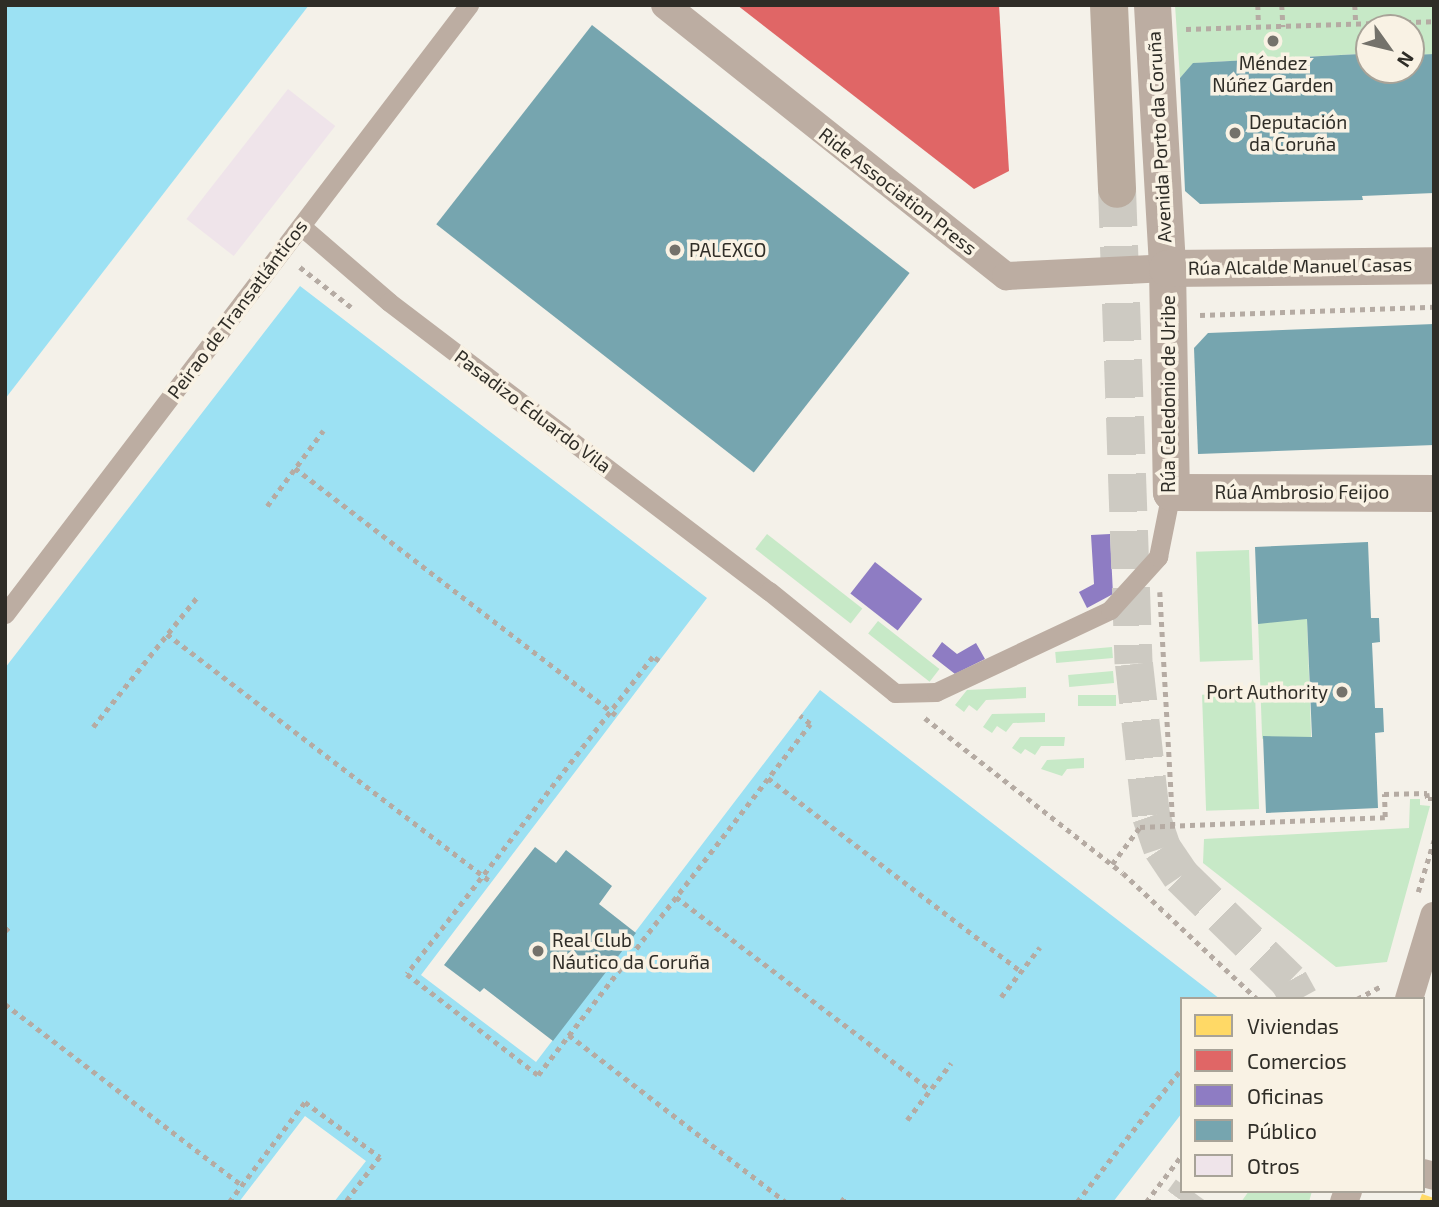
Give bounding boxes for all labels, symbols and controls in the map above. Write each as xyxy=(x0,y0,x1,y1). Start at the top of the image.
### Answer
north arrow xyxy=(1355,14,1425,84)
street label: Avenida Porto da Coruña xyxy=(1142,31,1176,243)
marker: Méndez Núñez Garden xyxy=(1265,33,1281,49)
text: N xyxy=(1393,48,1420,72)
place label: Méndez Núñez Garden xyxy=(1212,52,1334,96)
place label: Deputación da Coruña xyxy=(1249,111,1347,155)
street label: Ride Association Press xyxy=(814,122,982,260)
marker: Deputación da Coruña xyxy=(1227,125,1243,141)
street label: Peirao de Transatlánticos xyxy=(162,215,312,403)
place label: PALEXCO xyxy=(689,239,766,261)
marker: PALEXCO xyxy=(667,242,683,258)
street label: Rúa Alcalde Manuel Casas xyxy=(1187,253,1413,279)
street label: Rúa Celedonio de Uribe xyxy=(1157,295,1179,493)
street label: Pasadizo Eduardo Vila xyxy=(450,345,616,477)
street label: Rúa Ambrosio Feijoo xyxy=(1214,481,1390,503)
place label: Port Authority xyxy=(1206,681,1328,703)
marker: Port Authority xyxy=(1334,684,1350,700)
place label: Real Club Náutico da Coruña xyxy=(552,929,710,973)
marker: Real Club Náutico da Coruña xyxy=(530,943,546,959)
legend xyxy=(1180,997,1425,1193)
text: Viviendas xyxy=(1247,1013,1339,1038)
text: Comercios xyxy=(1247,1048,1347,1073)
text: Oficinas xyxy=(1247,1083,1324,1108)
text: Público xyxy=(1247,1118,1317,1143)
text: Otros xyxy=(1247,1153,1300,1178)

